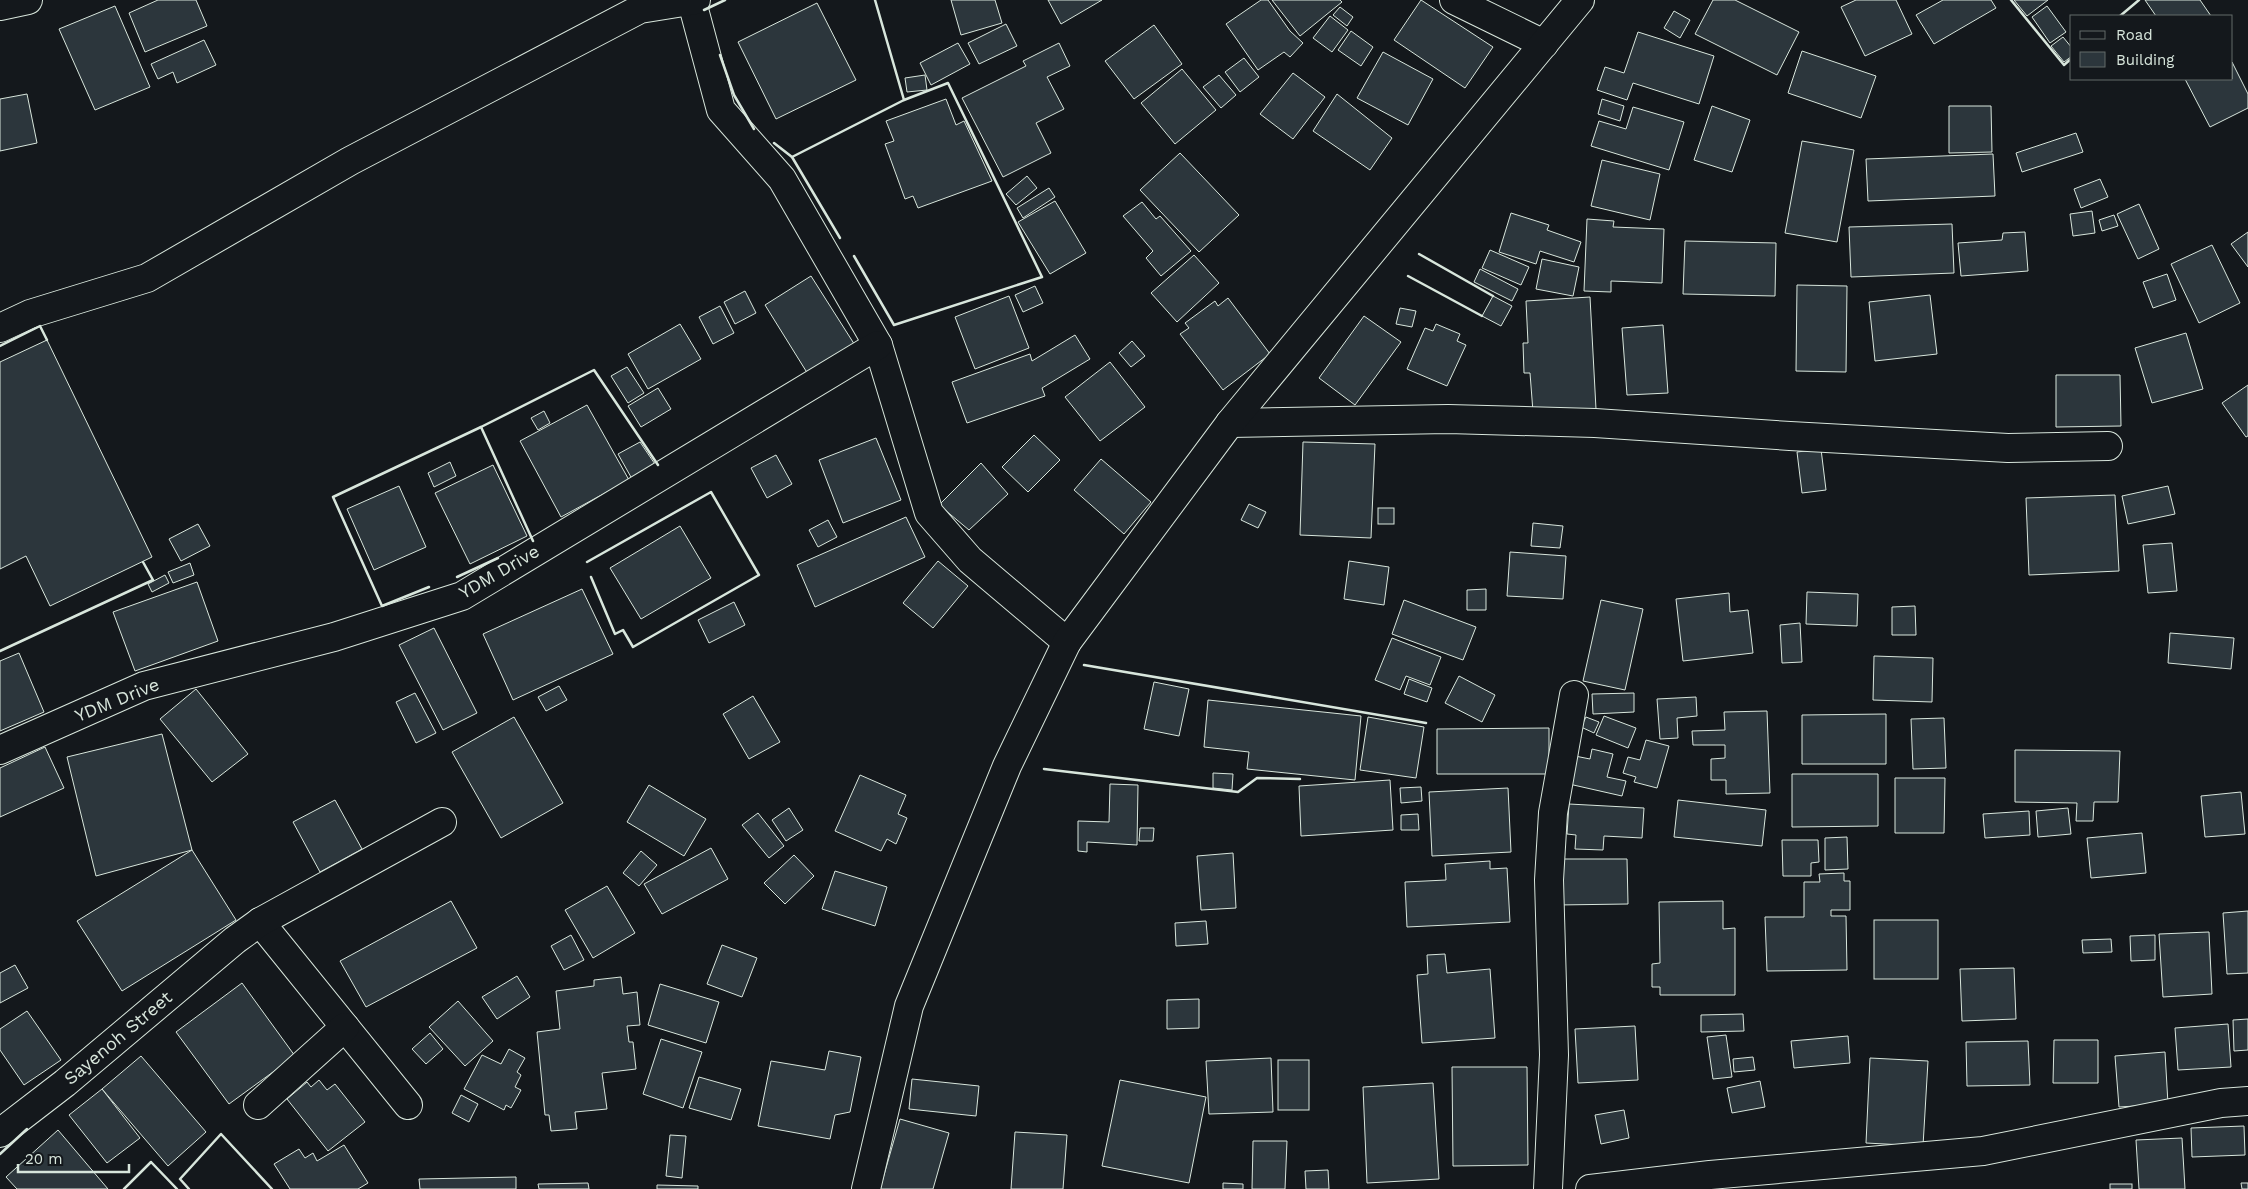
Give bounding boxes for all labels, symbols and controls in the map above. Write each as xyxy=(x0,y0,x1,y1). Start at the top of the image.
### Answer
legend xyxy=(2070,15,2233,80)
text: Road xyxy=(2116,26,2153,44)
text: Building xyxy=(2116,51,2174,69)
street label: YDM Drive xyxy=(455,540,543,603)
street label: YDM Drive xyxy=(72,673,162,726)
street label: Sayenoh Street xyxy=(60,986,176,1089)
scale bar xyxy=(18,1142,129,1174)
text: 20 m xyxy=(25,1150,63,1168)

